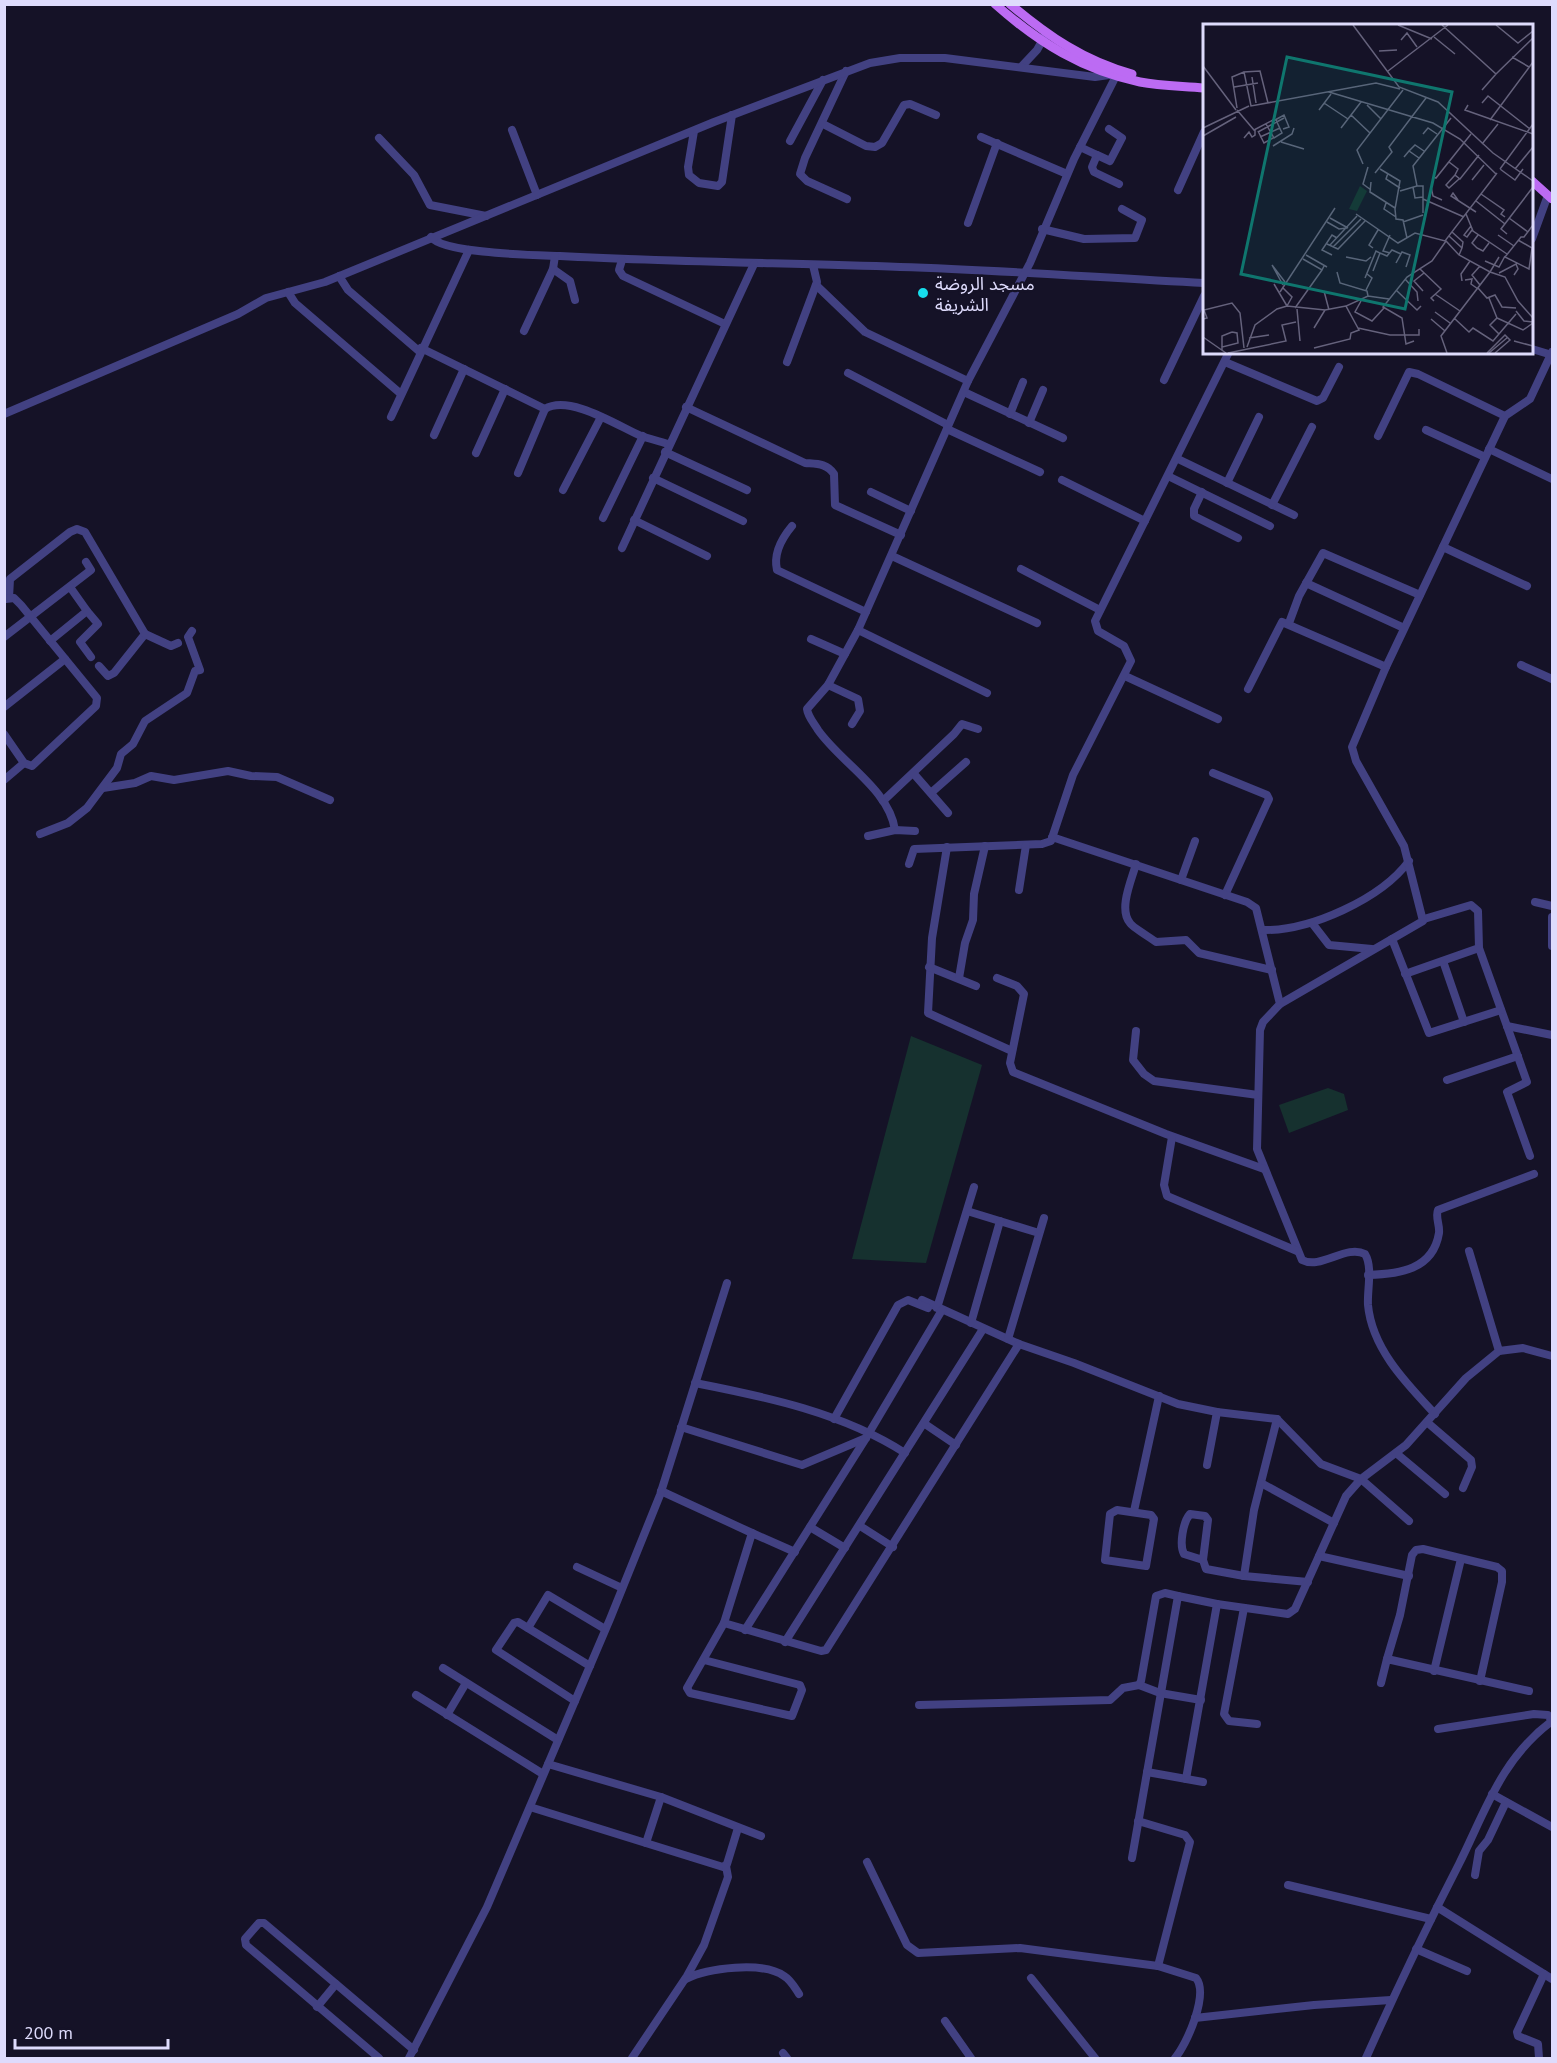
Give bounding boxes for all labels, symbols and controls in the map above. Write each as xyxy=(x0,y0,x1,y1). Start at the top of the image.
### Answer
inset map xyxy=(1203,24,1533,354)
place label: مسجد الروضة الشريفة xyxy=(935,272,1035,316)
marker: مسجد الروضة الشريفة xyxy=(916,286,930,300)
scale bar xyxy=(15,2012,168,2050)
text: 200 m xyxy=(24,2021,73,2044)

